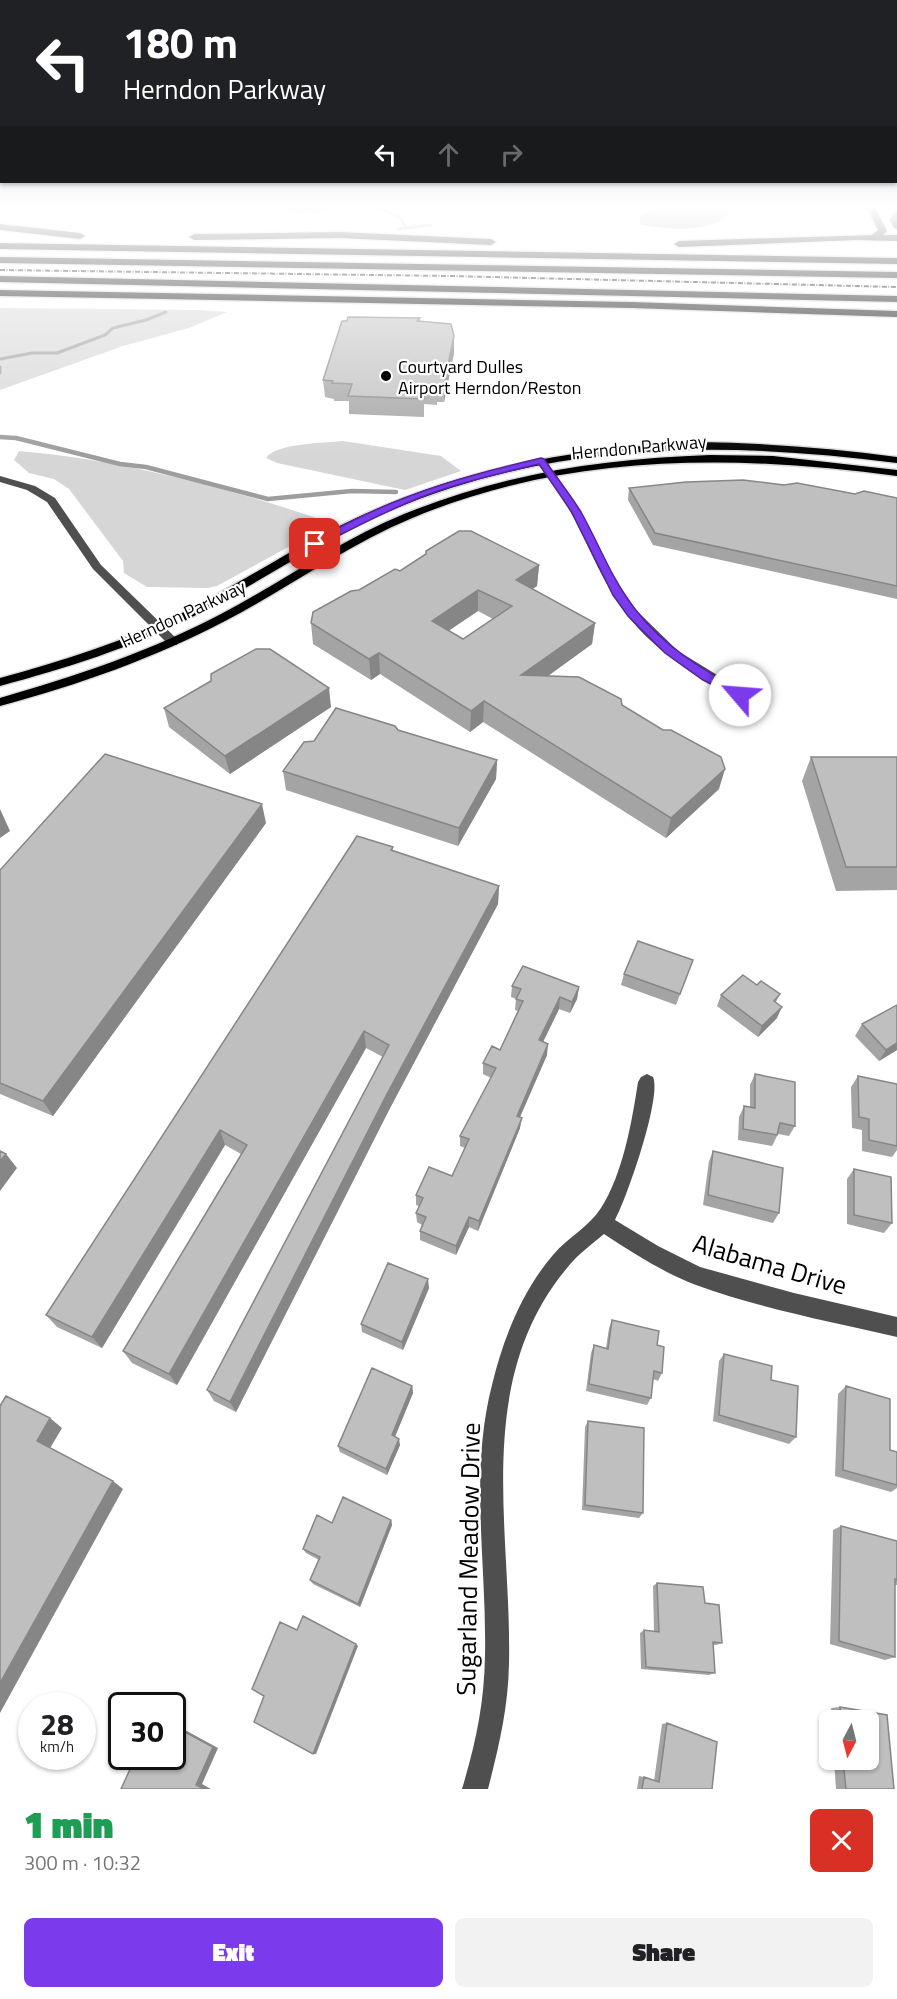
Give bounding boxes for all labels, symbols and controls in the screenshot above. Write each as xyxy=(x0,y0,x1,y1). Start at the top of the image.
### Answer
text: 180 m xyxy=(123,10,238,74)
icon: left xyxy=(24,24,102,102)
text: Herndon Parkway xyxy=(123,68,326,109)
icon: left xyxy=(369,138,402,171)
icon: ahead xyxy=(432,138,465,171)
icon: right xyxy=(495,138,528,171)
place label: Courtyard Dulles Airport Herndon/Reston xyxy=(398,353,581,401)
marker: Courtyard Dulles Airport Herndon/Reston xyxy=(379,369,393,383)
street label: Herndon Parkway xyxy=(570,428,708,466)
pin xyxy=(289,518,340,569)
icon: arrive xyxy=(298,527,331,560)
street label: Herndon Parkway xyxy=(116,573,250,655)
position arrow xyxy=(708,663,772,727)
street label: Alabama Drive xyxy=(688,1223,852,1305)
street label: Sugarland Meadow Drive xyxy=(446,1422,490,1696)
speed limit sign: 30 xyxy=(108,1692,186,1770)
text: 28 xyxy=(40,1701,74,1747)
north arrow xyxy=(819,1710,879,1770)
map controls xyxy=(819,1710,879,1770)
text: km/h xyxy=(40,1735,74,1758)
text: 1 min xyxy=(24,1797,113,1852)
button: close xyxy=(810,1809,873,1872)
text: 300 m · 10:32 xyxy=(24,1847,141,1878)
button: Exit xyxy=(24,1918,443,1987)
button: Share xyxy=(455,1918,873,1987)

